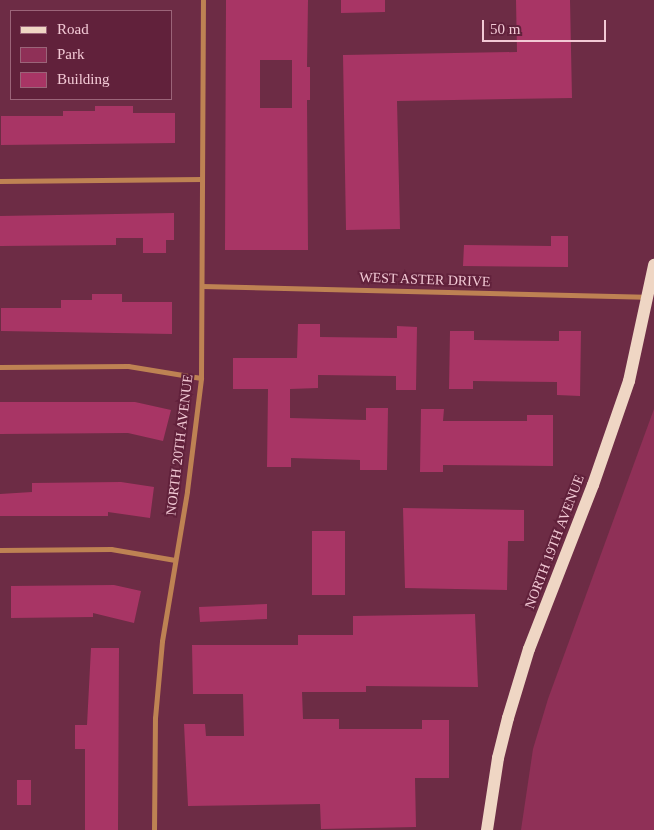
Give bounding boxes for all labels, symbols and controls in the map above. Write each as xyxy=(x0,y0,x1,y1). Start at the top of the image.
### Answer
legend xyxy=(10,10,172,100)
scale bar xyxy=(484,10,608,42)
text: Road xyxy=(57,21,89,37)
text: 50 m xyxy=(490,21,520,37)
text: Park xyxy=(57,46,85,62)
text: Building xyxy=(57,71,110,87)
street label: WEST ASTER DRIVE xyxy=(359,269,491,291)
street label: NORTH 20TH AVENUE xyxy=(163,373,197,517)
street label: NORTH 19TH AVENUE xyxy=(522,472,588,612)

